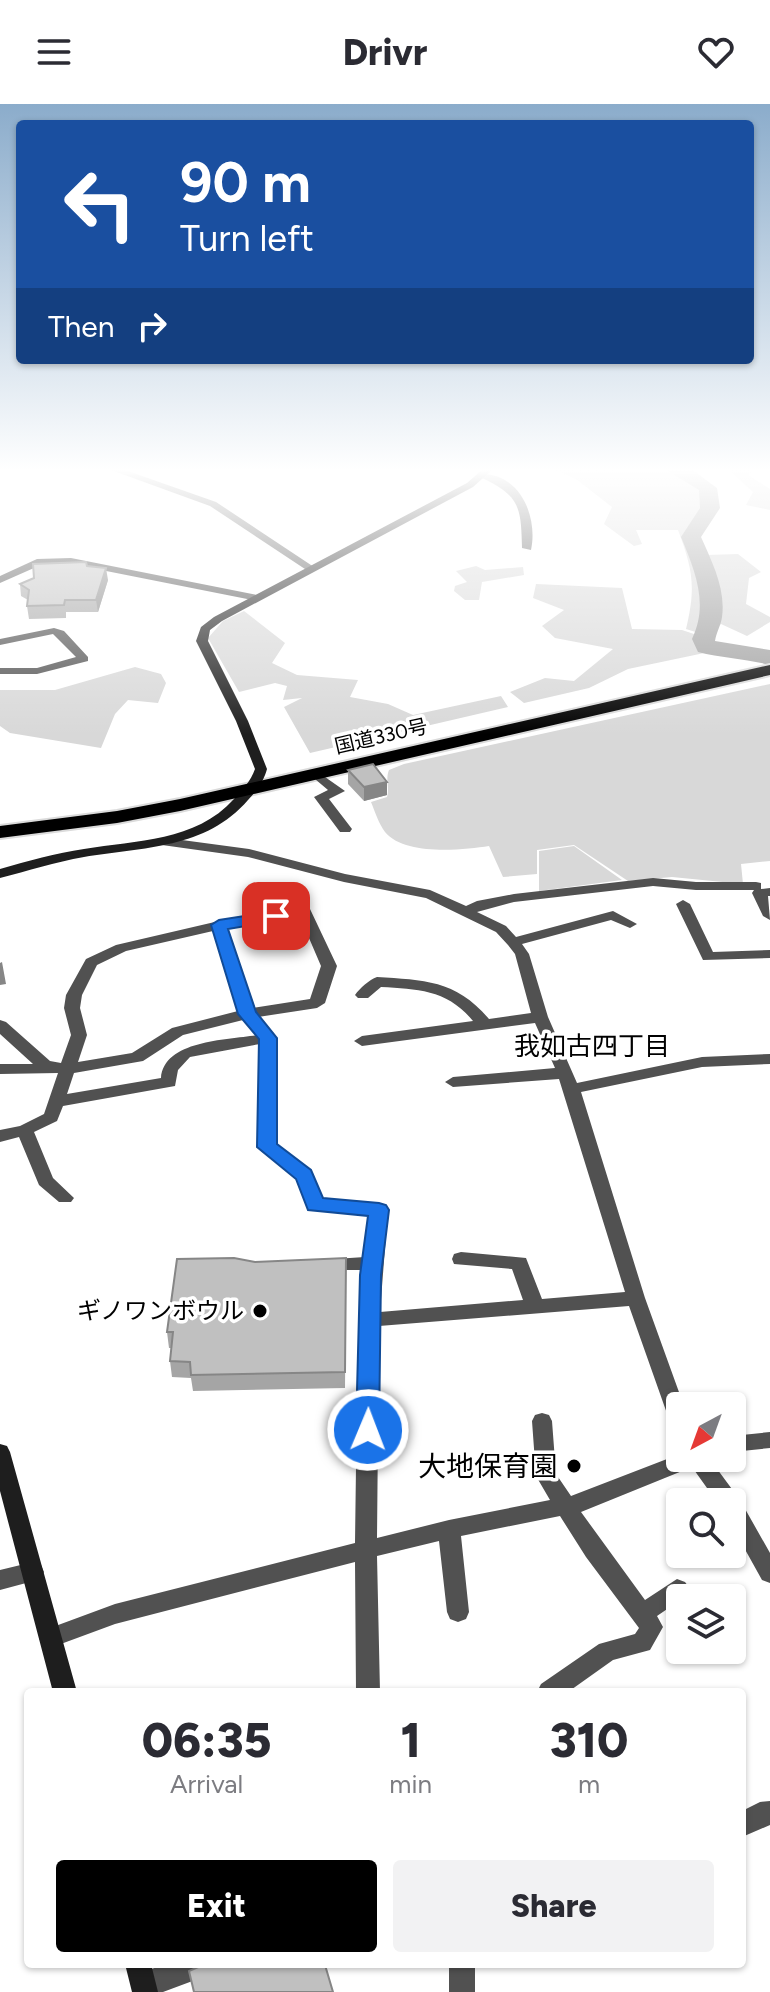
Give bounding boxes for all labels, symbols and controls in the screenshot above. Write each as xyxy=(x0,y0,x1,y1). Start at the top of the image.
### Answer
icon: menu xyxy=(32,30,76,74)
icon: heart xyxy=(694,30,738,74)
text: Drivr xyxy=(343,31,427,74)
text: 90 m xyxy=(180,149,311,216)
icon: left xyxy=(48,152,152,256)
text: Turn left xyxy=(180,217,314,260)
icon: right xyxy=(130,304,174,348)
text: Then xyxy=(48,308,114,345)
street label: 国道330号 xyxy=(332,714,430,758)
pin xyxy=(242,882,310,950)
icon: arrive xyxy=(254,894,298,938)
district label: 我如古四丁目 xyxy=(514,1030,670,1062)
place label: ギノワンボウル xyxy=(77,1296,244,1325)
marker: ギノワンボウル xyxy=(251,1302,269,1320)
position arrow xyxy=(326,1388,410,1472)
north arrow xyxy=(666,1392,746,1472)
map controls xyxy=(666,1392,746,1664)
place label: 大地保育園 xyxy=(418,1449,558,1483)
marker: 大地保育園 xyxy=(565,1457,583,1475)
button: search xyxy=(666,1488,746,1568)
button: layers xyxy=(666,1584,746,1664)
text: 06:35 xyxy=(142,1711,272,1769)
text: 1 xyxy=(400,1711,421,1769)
text: 310 xyxy=(550,1711,628,1769)
text: Arrival xyxy=(170,1768,243,1800)
text: min xyxy=(389,1768,432,1800)
text: m xyxy=(578,1768,600,1800)
button: Exit xyxy=(56,1860,377,1952)
button: Share xyxy=(393,1860,714,1952)

